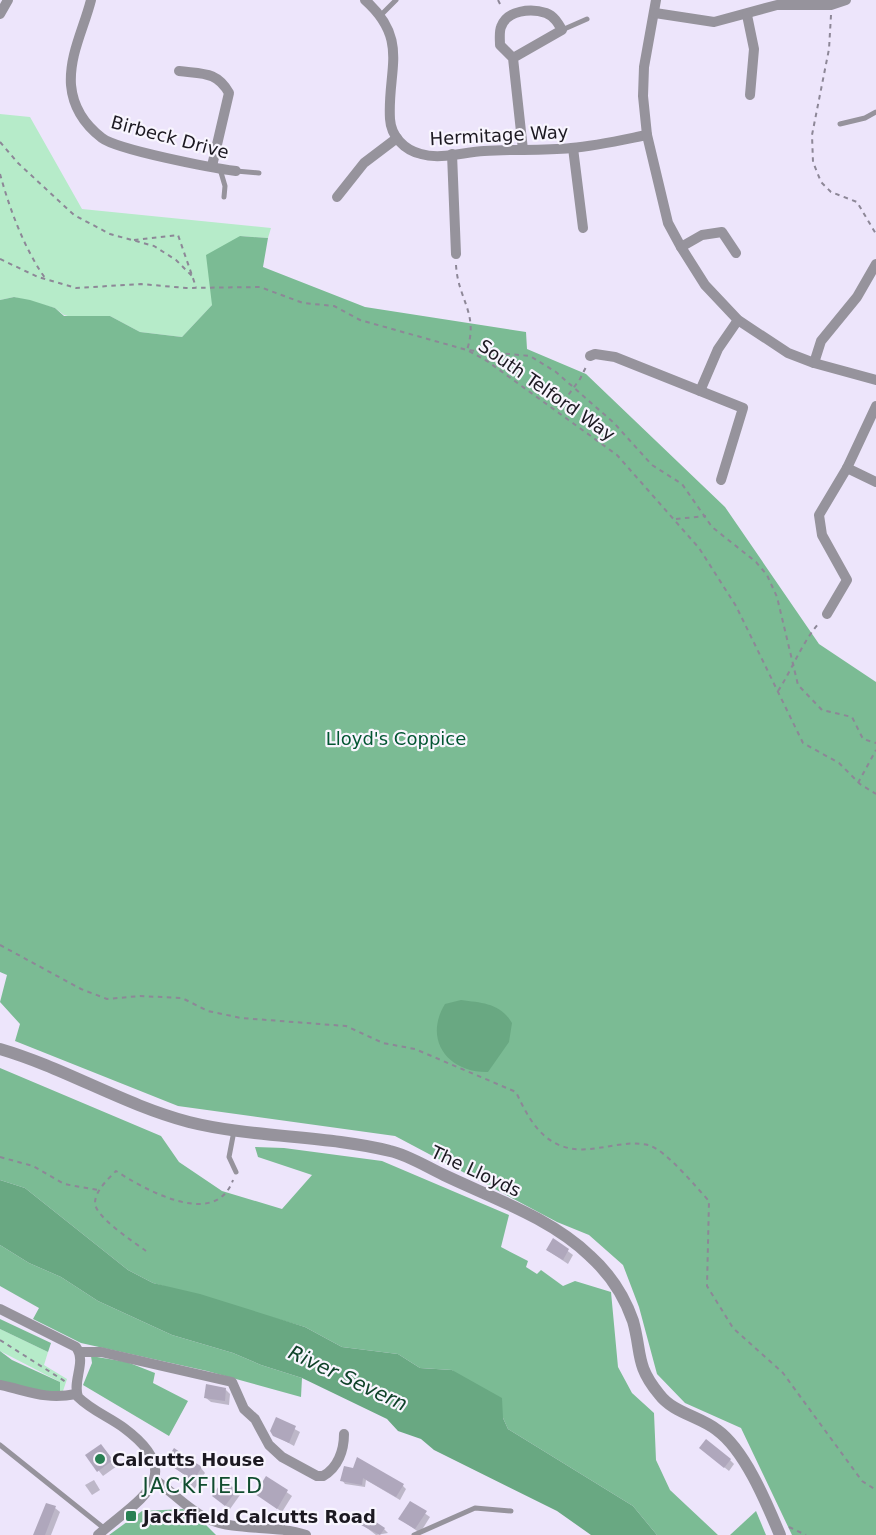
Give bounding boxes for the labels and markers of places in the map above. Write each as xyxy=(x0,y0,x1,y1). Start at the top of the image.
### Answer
place label: Calcutts House xyxy=(112,1449,264,1470)
marker: Calcutts House xyxy=(93,1452,107,1466)
place label: Jackfield Calcutts Road xyxy=(141,1506,376,1527)
marker: Jackfield Calcutts Road xyxy=(124,1509,138,1523)

